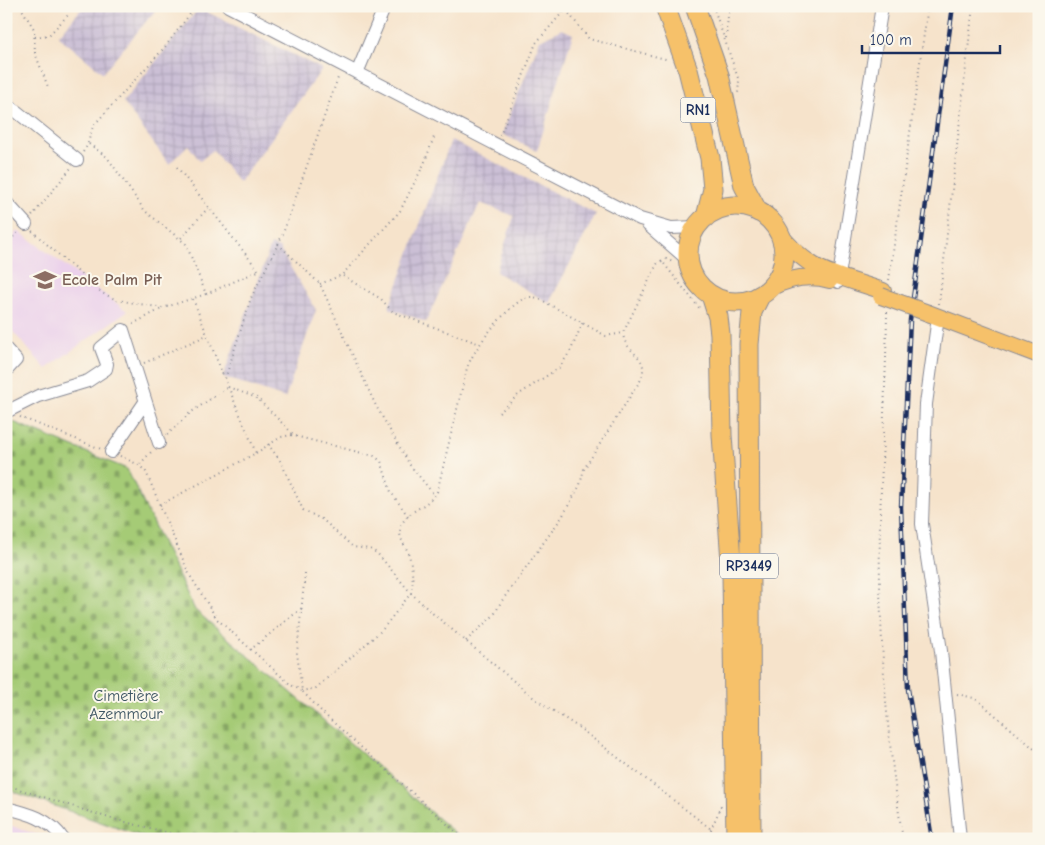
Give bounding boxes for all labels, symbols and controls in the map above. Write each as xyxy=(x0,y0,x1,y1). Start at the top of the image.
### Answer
scale bar xyxy=(862,22,1000,54)
text: 100 m xyxy=(870,31,912,49)
road number: RN1 xyxy=(680,98,716,122)
school or university icon: Ecole Palm Pit xyxy=(32,267,58,293)
place label: Ecole Palm Pit xyxy=(62,271,163,289)
road number: RP3449 xyxy=(720,554,778,578)
park label: Cimetière Azemmour xyxy=(89,687,163,723)

